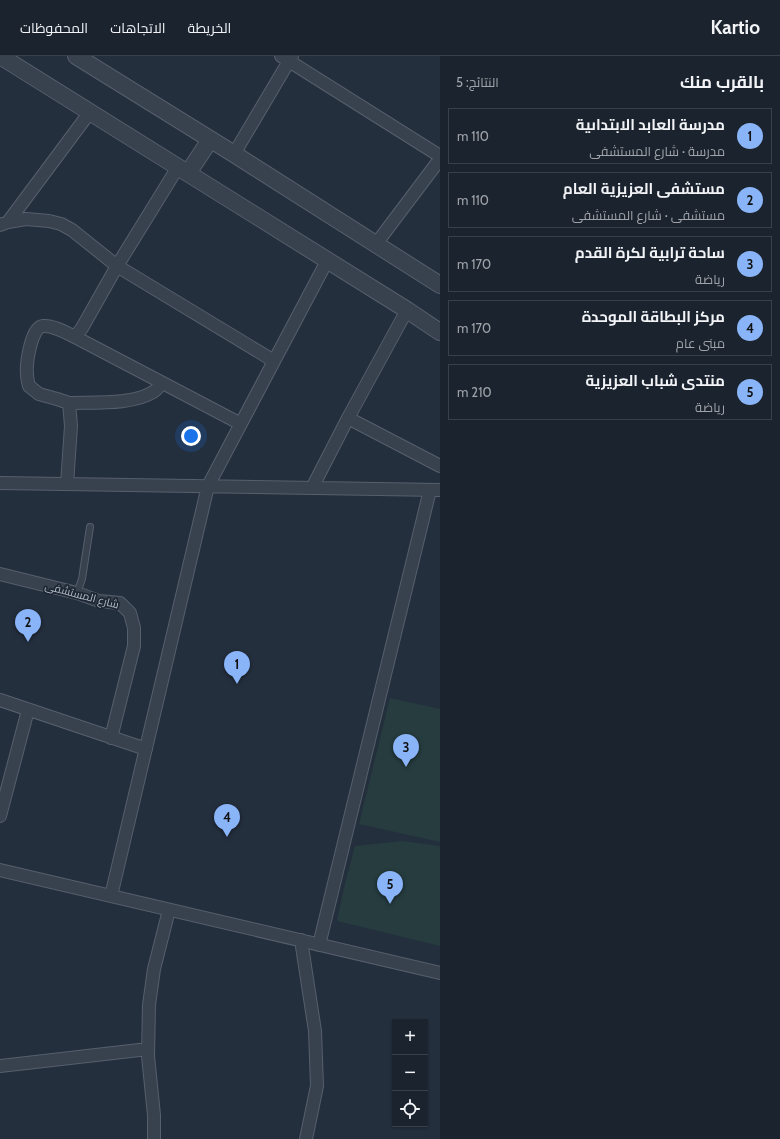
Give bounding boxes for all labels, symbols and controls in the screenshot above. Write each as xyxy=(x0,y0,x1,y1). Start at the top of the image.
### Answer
text: Kartio xyxy=(711,16,760,39)
text: المحفوظات xyxy=(20,19,88,37)
text: الاتجاهات xyxy=(110,19,166,37)
text: الخريطة xyxy=(188,19,231,37)
text: بالقرب منك xyxy=(680,72,764,92)
text: النتائج: 5 xyxy=(456,74,499,90)
text: مدرسة العابد الابتداىية xyxy=(576,116,725,134)
text: 110 m xyxy=(457,128,489,144)
text: 1 xyxy=(748,128,752,144)
text: مدرسة · شارع المستشفى xyxy=(589,143,725,159)
text: مستشفى العزيزية العام xyxy=(563,180,725,198)
text: 110 m xyxy=(457,192,489,208)
text: 2 xyxy=(747,192,753,208)
text: مستشفى · شارع المستشفى xyxy=(572,207,725,223)
text: ساحة ترابية لكرة القدم xyxy=(575,244,725,262)
text: 170 m xyxy=(457,256,491,272)
text: 3 xyxy=(747,256,754,272)
text: رياضة xyxy=(695,271,725,287)
text: مركز البطاقة الموحدة xyxy=(582,308,725,326)
text: 170 m xyxy=(457,320,491,336)
text: 4 xyxy=(746,320,754,336)
text: مبنى عام xyxy=(676,335,725,351)
text: منتدى شباب العزيزية xyxy=(586,372,725,390)
text: 210 m xyxy=(457,384,491,400)
text: 5 xyxy=(747,384,754,400)
text: رياضة xyxy=(695,399,725,415)
your location xyxy=(181,426,201,446)
street label: شارع المستشفى xyxy=(43,578,121,613)
pin: 2 xyxy=(15,609,41,642)
pin: 1 xyxy=(224,651,250,684)
pin: 3 xyxy=(393,734,419,767)
pin: 4 xyxy=(214,804,240,837)
pin: 5 xyxy=(377,871,403,904)
map controls xyxy=(392,1019,428,1127)
button: + xyxy=(392,1019,428,1055)
button: − xyxy=(392,1055,428,1091)
button: locate xyxy=(392,1091,428,1127)

